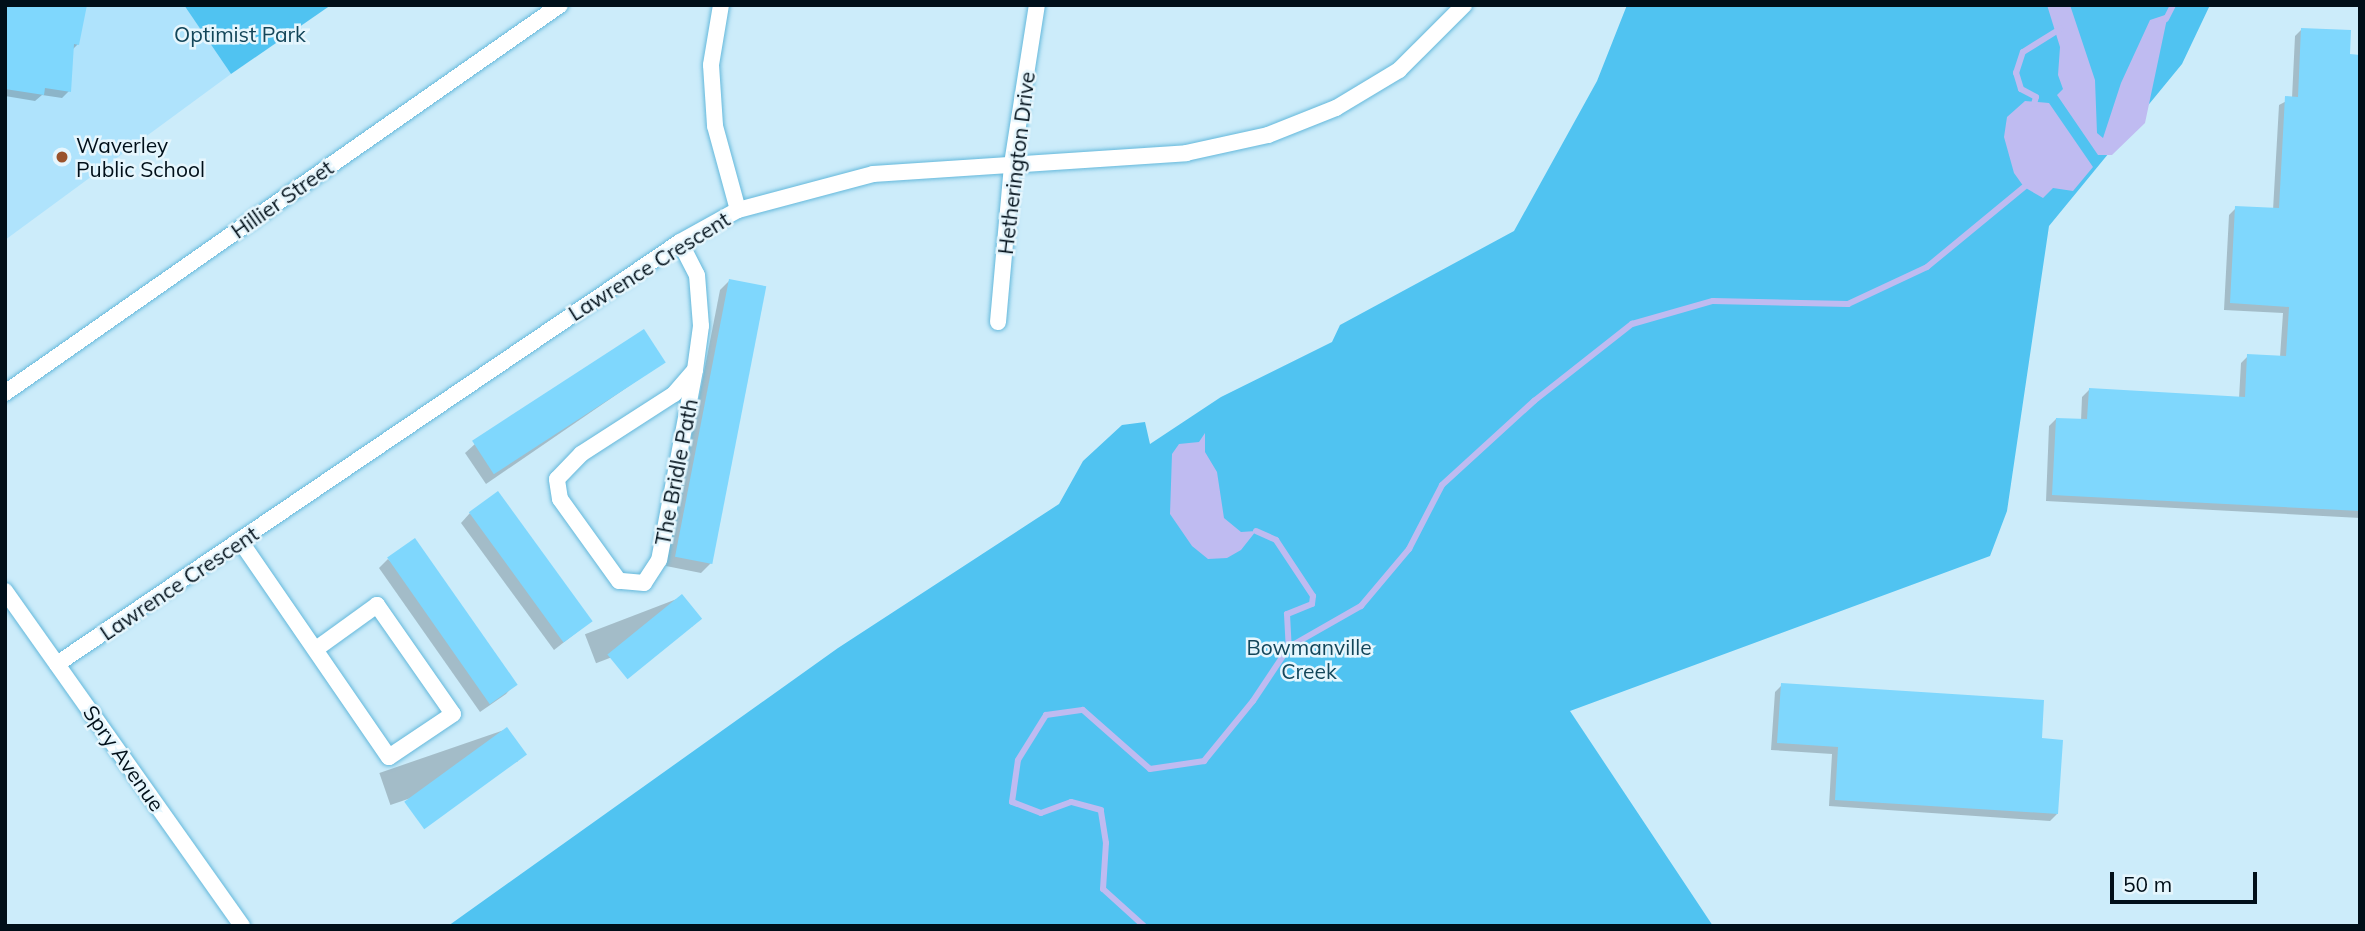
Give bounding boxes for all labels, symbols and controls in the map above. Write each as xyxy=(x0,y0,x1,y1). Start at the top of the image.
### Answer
park label: Optimist Park xyxy=(174,21,306,47)
street label: Hetherington Drive xyxy=(992,70,1040,256)
place label: Waverley Public School xyxy=(76,132,205,182)
marker: Waverley Public School xyxy=(54,149,70,165)
street label: Hillier Street xyxy=(226,155,338,243)
street label: Lawrence Crescent xyxy=(564,206,734,326)
street label: The Bridle Path xyxy=(649,397,703,547)
street label: Lawrence Crescent xyxy=(95,521,263,645)
park label: Bowmanville Creek xyxy=(1246,634,1372,684)
street label: Spry Avenue xyxy=(78,700,170,816)
scale bar xyxy=(2113,858,2260,902)
text: 50 m xyxy=(2123,871,2172,897)

